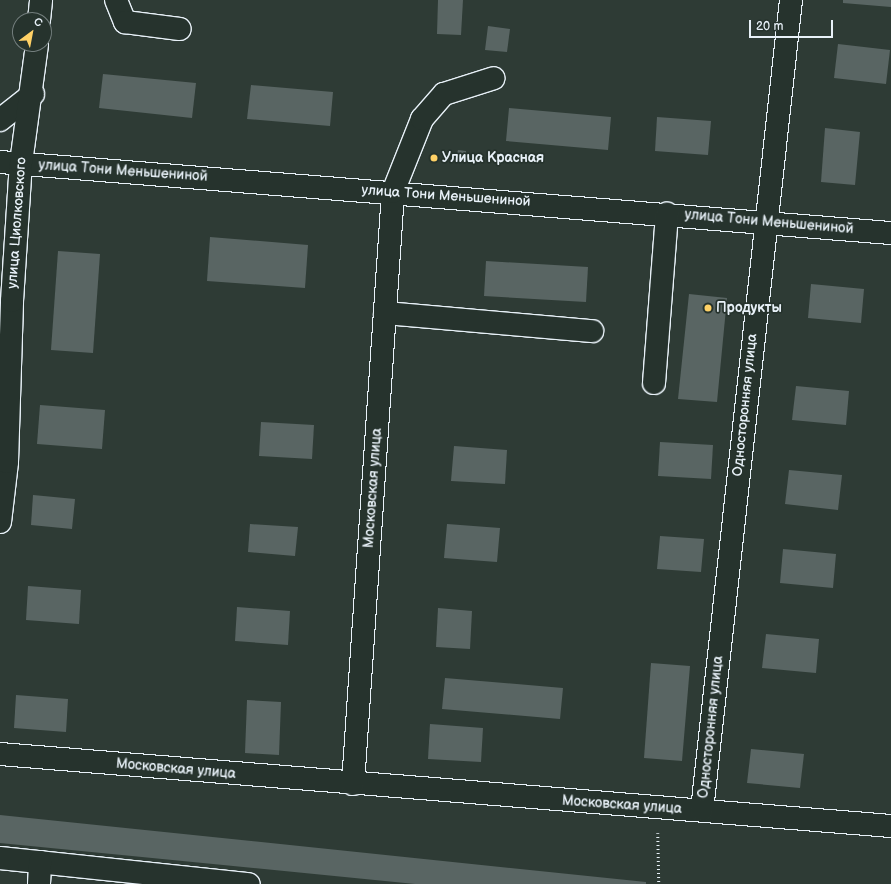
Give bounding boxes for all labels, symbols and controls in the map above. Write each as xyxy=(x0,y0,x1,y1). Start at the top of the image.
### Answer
north arrow xyxy=(12,12,52,52)
scale bar xyxy=(751,12,835,38)
text: С xyxy=(31,15,45,30)
text: 20 m xyxy=(756,19,783,34)
place label: Улица Красная xyxy=(442,150,544,166)
marker: Улица Красная xyxy=(429,153,439,163)
street label: улица Циолковского xyxy=(4,157,30,289)
street label: улица Тони Меньшениной xyxy=(38,157,208,185)
street label: улица Тони Меньшениной xyxy=(361,182,531,210)
street label: улица Тони Меньшениной xyxy=(684,206,854,238)
place label: Продукты xyxy=(716,300,782,316)
marker: Продукты xyxy=(703,303,713,313)
street label: Односторонняя улица xyxy=(729,333,761,477)
street label: Московская улица xyxy=(360,427,386,549)
street label: Односторонняя улица xyxy=(695,655,727,799)
street label: Московская улица xyxy=(115,755,237,783)
street label: Московская улица xyxy=(561,792,683,818)

